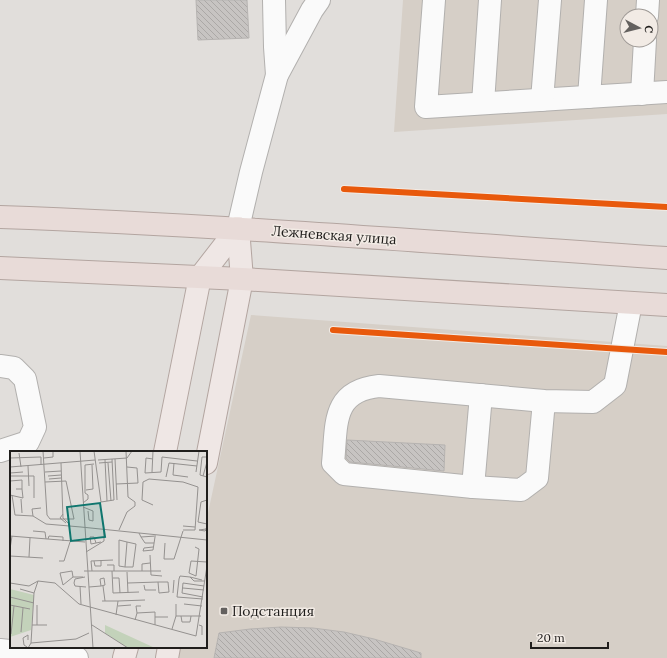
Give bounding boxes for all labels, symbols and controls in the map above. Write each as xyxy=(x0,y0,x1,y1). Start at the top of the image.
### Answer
north arrow xyxy=(619,8,659,48)
text: С xyxy=(641,25,656,34)
street label: Лежневская улица xyxy=(271,222,397,248)
inset map xyxy=(10,451,207,648)
place label: Подстанция xyxy=(232,602,314,620)
marker: Подстанция xyxy=(219,606,229,616)
scale bar xyxy=(531,624,608,650)
text: 20 m xyxy=(537,630,565,645)

